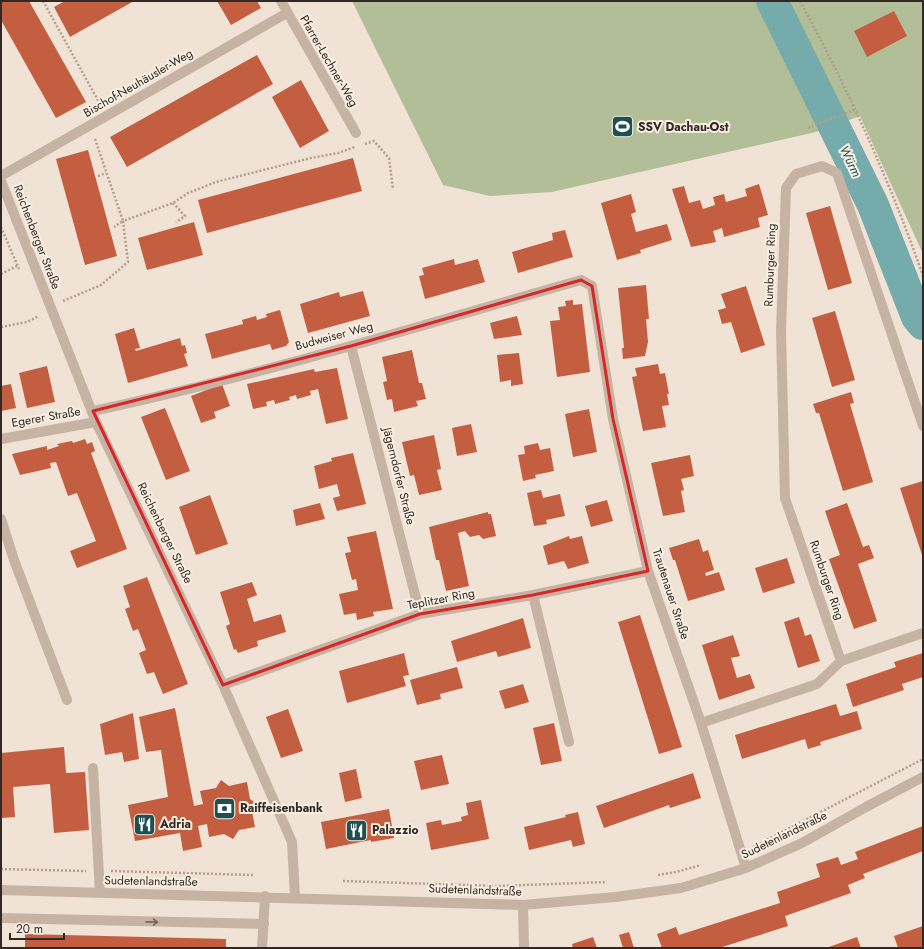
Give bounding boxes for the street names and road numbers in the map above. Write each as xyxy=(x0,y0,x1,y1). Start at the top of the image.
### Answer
street label: Pfarrer-Lechner-Weg xyxy=(295,12,363,110)
street label: Bischof-Neuhäusler-Weg xyxy=(80,44,196,122)
street label: Reichenberger Straße xyxy=(9,182,65,292)
street label: Rumburger Ring xyxy=(760,223,780,307)
street label: Budweiser Weg xyxy=(293,317,375,355)
street label: Egerer Straße xyxy=(10,402,82,432)
street label: Jägerndorfer Straße xyxy=(378,424,420,526)
street label: Reichenberger Straße xyxy=(133,479,197,587)
street label: Rumburger Ring xyxy=(805,538,849,622)
street label: Trautenauer Straße xyxy=(648,546,694,642)
street label: Teplitzer Ring xyxy=(406,584,476,614)
street label: Sudetenlandstraße xyxy=(738,806,830,864)
street label: Sudetenlandstraße xyxy=(104,871,198,891)
street label: Sudetenlandstraße xyxy=(428,879,522,901)

